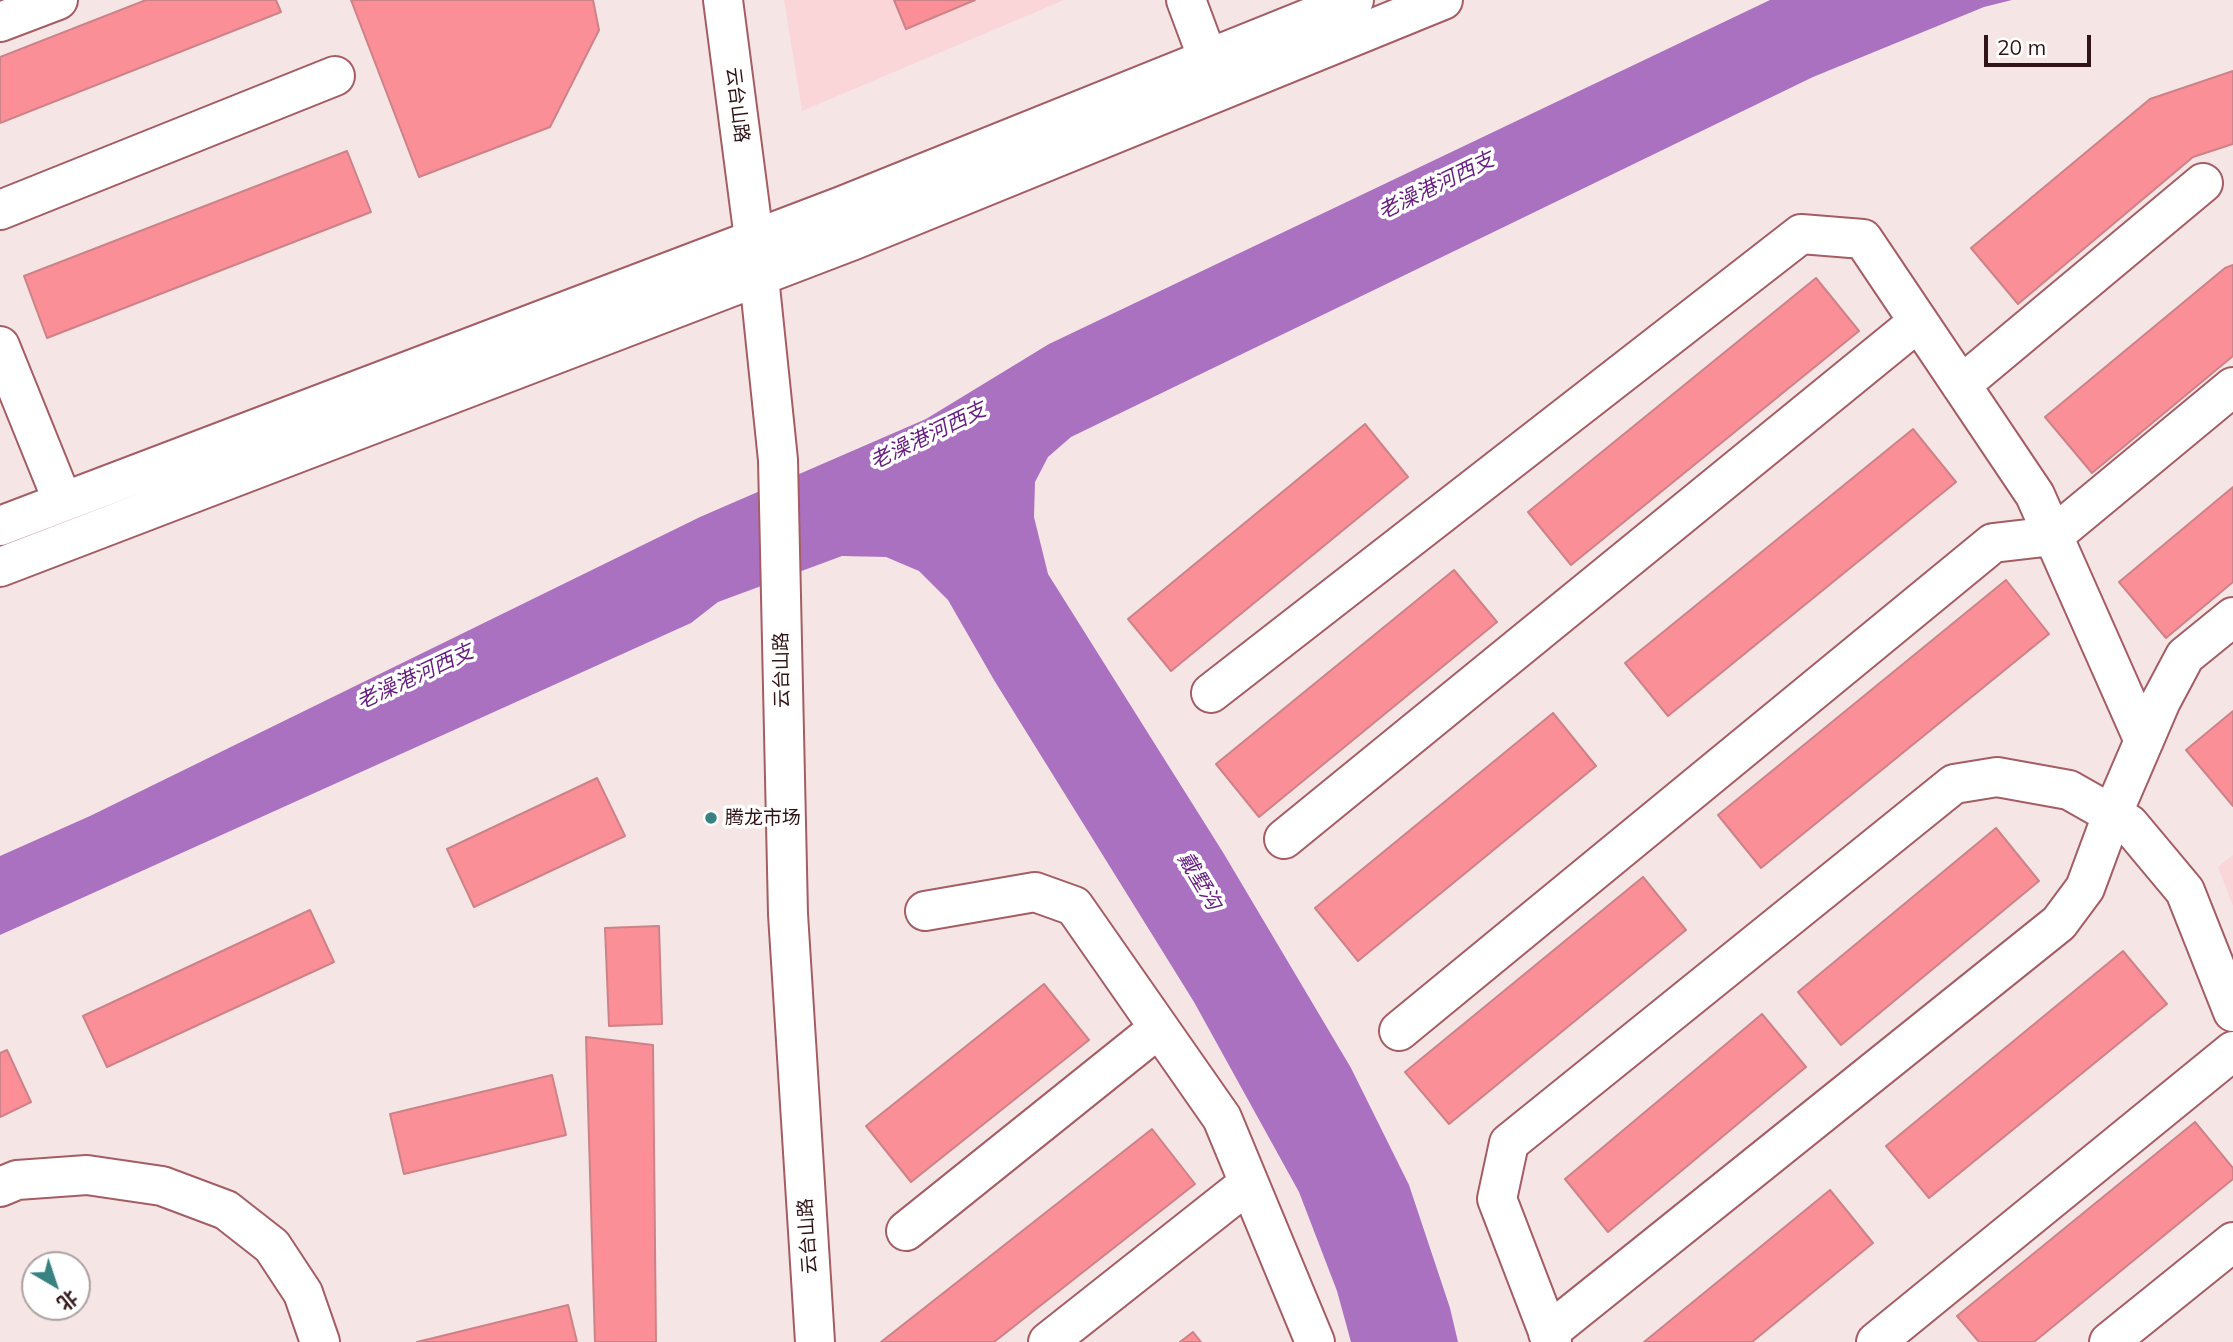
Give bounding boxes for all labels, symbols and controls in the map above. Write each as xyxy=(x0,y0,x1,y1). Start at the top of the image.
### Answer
scale bar xyxy=(1988,21,2095,65)
text: 20 m xyxy=(1997,34,2046,60)
street label: 云台山路 xyxy=(721,66,753,144)
water label: 老澡港河西支 xyxy=(1374,147,1498,225)
water label: 老澡港河西支 xyxy=(866,397,990,475)
street label: 云台山路 xyxy=(770,632,794,708)
water label: 老澡港河西支 xyxy=(353,639,477,715)
place label: 腾龙市场 xyxy=(725,807,801,829)
marker: 腾龙市场 xyxy=(703,810,719,826)
water label: 戴墅沟 xyxy=(1172,848,1226,914)
street label: 云台山路 xyxy=(794,1197,822,1275)
north arrow xyxy=(21,1251,91,1321)
text: 北 xyxy=(53,1285,83,1316)

